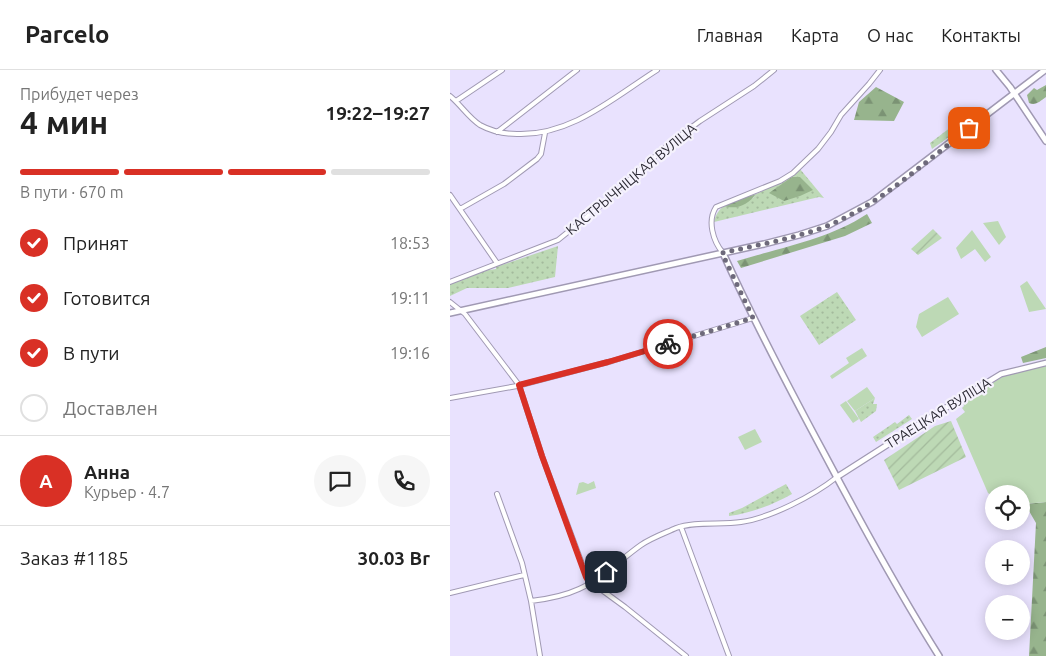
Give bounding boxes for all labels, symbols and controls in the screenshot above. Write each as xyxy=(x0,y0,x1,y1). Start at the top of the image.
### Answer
text: Parcelo xyxy=(25,21,109,48)
text: Главная xyxy=(697,25,763,45)
text: Карта xyxy=(791,25,839,45)
text: О нас xyxy=(867,25,913,45)
text: Контакты xyxy=(941,25,1021,45)
text: Прибудет через xyxy=(20,85,139,103)
text: 19:22–19:27 xyxy=(325,102,430,124)
text: 4 мин xyxy=(20,104,108,140)
pin xyxy=(948,107,990,149)
icon: bag xyxy=(955,114,983,142)
street label: КАСТРЫЧНІЦКАЯ ВУЛІЦА xyxy=(563,120,699,238)
text: В пути · 670 m xyxy=(20,183,123,201)
icon: check xyxy=(20,229,48,257)
text: Принят xyxy=(63,232,128,254)
text: 18:53 xyxy=(390,234,430,252)
icon: check xyxy=(20,284,48,312)
text: Готовится xyxy=(63,287,150,309)
text: 19:11 xyxy=(390,289,430,307)
courier xyxy=(643,319,693,369)
icon: bike xyxy=(654,330,682,358)
icon: check xyxy=(20,339,48,367)
text: В пути xyxy=(63,342,120,364)
text: 19:16 xyxy=(390,344,430,362)
street label: ТРАЕЦКАЯ ВУЛІЦА xyxy=(882,374,994,452)
text: Доставлен xyxy=(63,397,158,419)
button: chat xyxy=(314,455,366,507)
button: phone xyxy=(378,455,430,507)
text: Анна xyxy=(84,461,130,483)
text: А xyxy=(39,470,53,492)
text: Курьер · 4.7 xyxy=(84,483,170,501)
map controls xyxy=(985,485,1030,640)
button: locate xyxy=(985,485,1030,530)
button: + xyxy=(985,540,1030,585)
text: Заказ #1185 xyxy=(20,547,129,569)
text: 30.03 Br xyxy=(358,547,430,569)
pin xyxy=(585,551,627,593)
icon: home xyxy=(592,558,620,586)
button: − xyxy=(985,595,1030,640)

